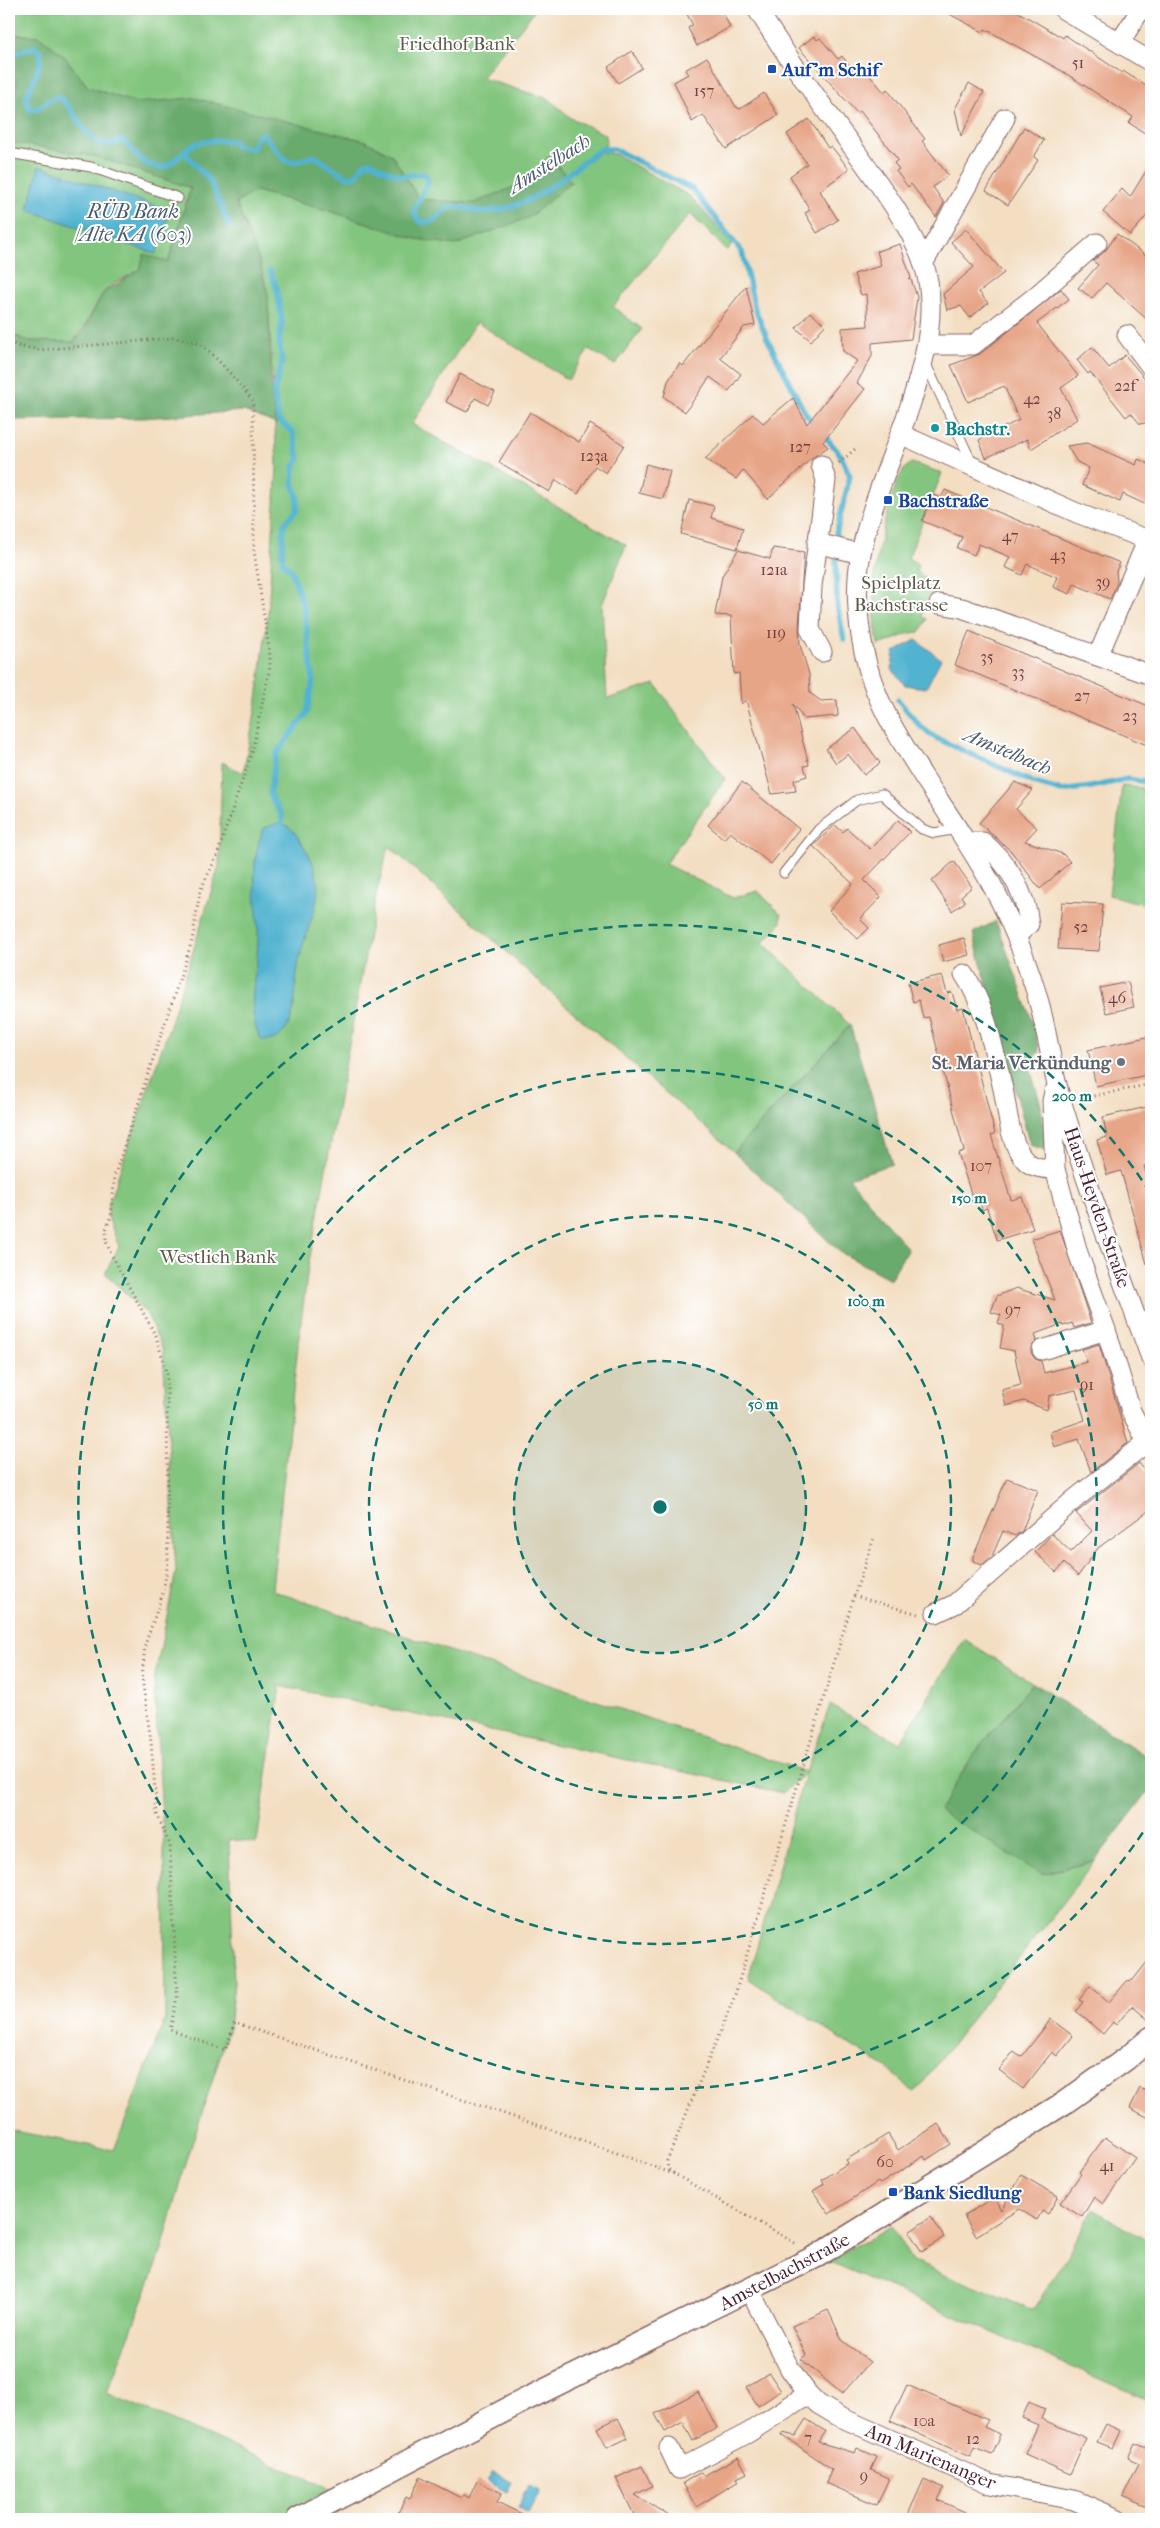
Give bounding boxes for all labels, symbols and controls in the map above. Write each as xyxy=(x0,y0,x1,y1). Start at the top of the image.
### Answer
park label: Friedhof Bank xyxy=(399,33,515,55)
house number: 51 xyxy=(1072,53,1084,72)
place label: Auf'm Schif xyxy=(781,59,883,81)
marker: Auf'm Schif xyxy=(766,63,778,75)
house number: 157 xyxy=(694,81,714,100)
water label: Amstelbach xyxy=(501,129,595,199)
water label: RÜB Bank /Alte KA (603) xyxy=(74,199,191,246)
house number: 22f xyxy=(1114,376,1140,395)
house number: 42 xyxy=(1023,389,1041,408)
house number: 38 xyxy=(1047,404,1061,423)
place label: Bachstr. xyxy=(945,418,1010,440)
marker: Bachstr. xyxy=(929,422,941,434)
house number: 127 xyxy=(789,437,811,456)
house number: 123a xyxy=(580,446,609,465)
place label: Bachstraße xyxy=(898,490,989,512)
marker: Bachstraße xyxy=(882,494,894,506)
house number: 47 xyxy=(1002,526,1019,545)
house number: 43 xyxy=(1050,545,1066,564)
house number: 121a xyxy=(760,560,788,579)
park label: Spielplatz Bachstrasse xyxy=(854,572,948,616)
house number: 39 xyxy=(1096,572,1110,591)
house number: 119 xyxy=(766,623,786,642)
house number: 35 xyxy=(980,647,994,666)
house number: 33 xyxy=(1011,662,1025,681)
house number: 27 xyxy=(1074,686,1090,705)
house number: 23 xyxy=(1123,706,1137,725)
water label: Amstelbach xyxy=(958,722,1055,780)
house number: 52 xyxy=(1073,917,1089,936)
house number: 46 xyxy=(1108,988,1126,1007)
place label: St. Maria Verkündung xyxy=(932,1052,1112,1074)
marker: St. Maria Verkündung xyxy=(1115,1056,1127,1068)
text: 200 m xyxy=(1052,1087,1092,1105)
street label: Haus-Heyden-Straße xyxy=(1059,1124,1135,1291)
house number: 107 xyxy=(970,1156,992,1175)
text: 150 m xyxy=(951,1189,987,1207)
park label: Westlich Bank xyxy=(159,1246,276,1268)
text: 100 m xyxy=(847,1292,885,1310)
house number: 97 xyxy=(1005,1300,1021,1319)
house number: 91 xyxy=(1080,1375,1094,1394)
text: 50 m xyxy=(748,1395,779,1413)
centre of rings xyxy=(651,1498,669,1516)
house number: 60 xyxy=(876,2152,894,2171)
house number: 41 xyxy=(1099,2156,1115,2175)
place label: Bank Siedlung xyxy=(903,2182,1022,2204)
marker: Bank Siedlung xyxy=(887,2186,899,2198)
street label: Amstelbachstraße xyxy=(715,2228,853,2316)
house number: 10a xyxy=(913,2411,936,2430)
street label: Am Marienanger xyxy=(861,2419,1000,2495)
house number: 7 xyxy=(804,2428,812,2447)
house number: 12 xyxy=(966,2429,980,2448)
house number: 9 xyxy=(860,2466,868,2485)

